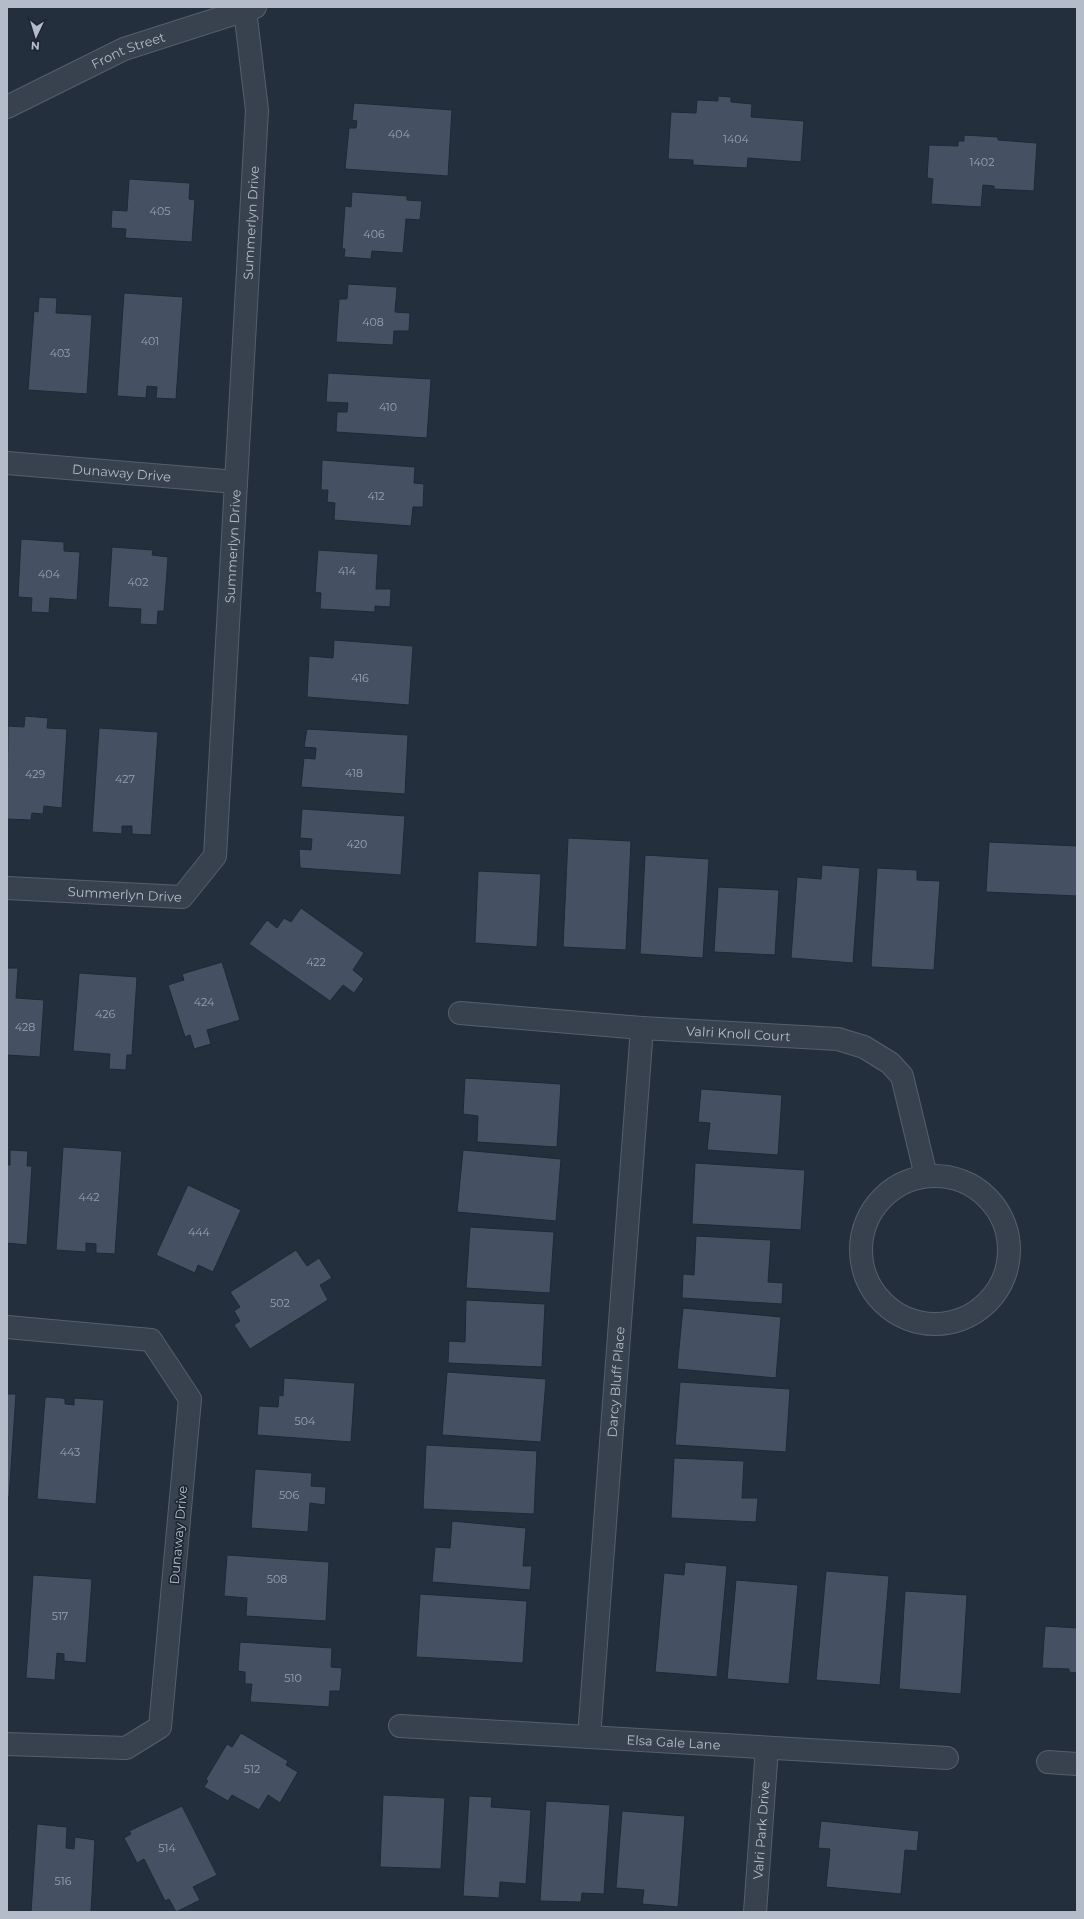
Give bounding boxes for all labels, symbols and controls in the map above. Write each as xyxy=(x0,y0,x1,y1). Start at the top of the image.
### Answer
north arrow xyxy=(16,16,56,56)
street label: Front Street xyxy=(88,28,167,72)
text: N xyxy=(30,39,40,53)
house number: 404 xyxy=(388,127,411,141)
house number: 1404 xyxy=(723,132,750,146)
house number: 1402 xyxy=(970,155,994,169)
street label: Summerlyn Drive xyxy=(239,165,262,280)
house number: 405 xyxy=(150,204,170,218)
house number: 406 xyxy=(363,227,385,241)
house number: 408 xyxy=(362,315,384,329)
house number: 401 xyxy=(141,334,159,348)
house number: 403 xyxy=(50,346,70,360)
house number: 410 xyxy=(379,400,397,414)
street label: Dunaway Drive xyxy=(72,460,172,485)
street label: Summerlyn Drive xyxy=(221,489,244,604)
house number: 412 xyxy=(367,489,385,503)
house number: 414 xyxy=(338,564,357,578)
house number: 404 xyxy=(38,567,61,581)
house number: 402 xyxy=(128,575,148,589)
house number: 416 xyxy=(351,671,369,685)
house number: 418 xyxy=(345,766,363,780)
house number: 429 xyxy=(25,767,45,781)
house number: 427 xyxy=(115,772,135,786)
house number: 420 xyxy=(347,837,367,851)
street label: Summerlyn Drive xyxy=(67,883,182,905)
house number: 422 xyxy=(306,955,326,969)
house number: 424 xyxy=(194,995,215,1009)
house number: 426 xyxy=(95,1007,115,1021)
house number: 428 xyxy=(15,1020,35,1034)
street label: Valri Knoll Court xyxy=(686,1022,791,1044)
house number: 442 xyxy=(79,1190,99,1204)
house number: 444 xyxy=(188,1225,211,1239)
house number: 502 xyxy=(270,1296,290,1310)
street label: Darcy Bluff Place xyxy=(603,1326,628,1438)
house number: 504 xyxy=(295,1414,316,1428)
house number: 443 xyxy=(60,1445,80,1459)
street label: Dunaway Drive xyxy=(166,1485,190,1585)
house number: 506 xyxy=(279,1488,299,1502)
house number: 508 xyxy=(267,1572,287,1586)
house number: 517 xyxy=(52,1609,68,1623)
house number: 510 xyxy=(284,1671,302,1685)
street label: Elsa Gale Lane xyxy=(626,1731,721,1753)
house number: 512 xyxy=(244,1762,260,1776)
street label: Valri Park Drive xyxy=(749,1780,773,1880)
house number: 514 xyxy=(158,1841,176,1855)
house number: 516 xyxy=(55,1874,72,1888)

